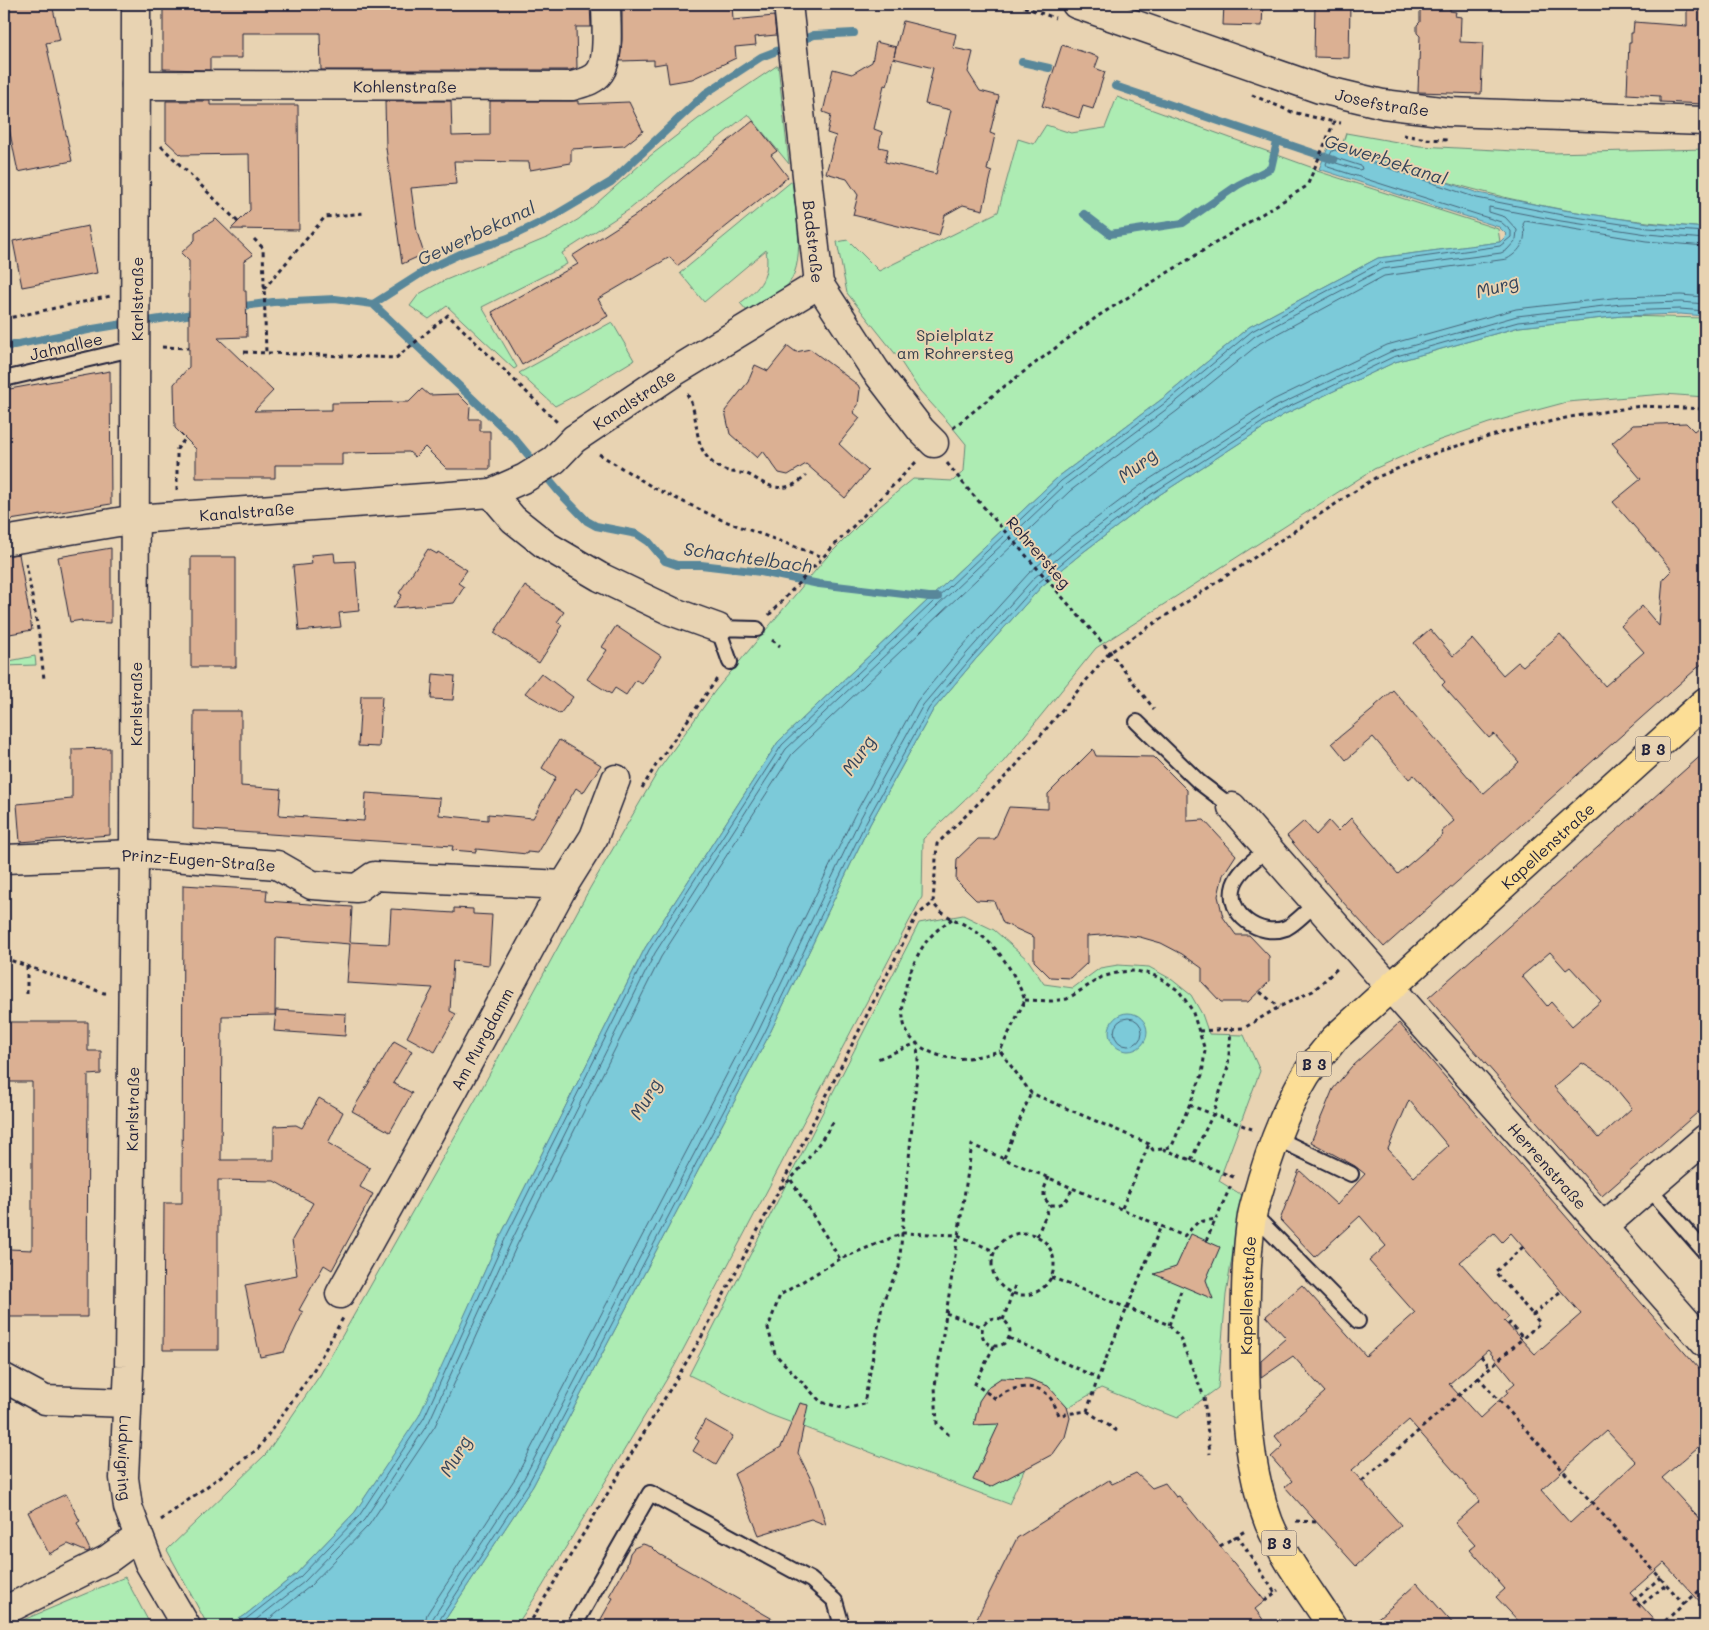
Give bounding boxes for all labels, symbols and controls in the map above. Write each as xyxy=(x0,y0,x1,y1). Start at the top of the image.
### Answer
street label: Kohlenstraße xyxy=(353,75,457,96)
street label: Josefstraße xyxy=(1333,83,1430,120)
water label: Gewerbekanal xyxy=(1322,128,1451,190)
water label: Gewerbekanal xyxy=(413,195,539,271)
street label: Badstraße xyxy=(799,199,829,284)
street label: Karlstraße xyxy=(126,257,147,341)
water label: Murg xyxy=(1473,269,1521,303)
park label: Spielplatz am Rohrersteg xyxy=(897,324,1013,363)
street label: Jahnallee xyxy=(27,327,105,365)
street label: Kanalstraße xyxy=(588,364,679,434)
water label: Murg xyxy=(1112,442,1162,488)
street label: Kanalstraße xyxy=(199,497,295,525)
street label: Rohrersteg xyxy=(1002,512,1076,592)
water label: Schachtelbach xyxy=(682,536,814,578)
street label: Karlstraße xyxy=(125,662,146,746)
water label: Murg xyxy=(836,730,880,780)
road number: B 3 xyxy=(1636,736,1670,762)
street label: Kapellenstraße xyxy=(1496,798,1598,893)
street label: Prinz-Eugen-Straße xyxy=(121,843,276,875)
street label: Am Murgdamm xyxy=(445,984,517,1093)
road number: B 3 xyxy=(1296,1052,1332,1076)
street label: Karlstraße xyxy=(121,1067,143,1151)
water label: Murg xyxy=(623,1074,667,1124)
street label: Herrenstraße xyxy=(1504,1118,1592,1213)
street label: Kapellenstraße xyxy=(1234,1235,1260,1355)
street label: Ludwigring xyxy=(114,1415,137,1502)
water label: Murg xyxy=(433,1431,477,1481)
road number: B 3 xyxy=(1262,1530,1296,1556)

